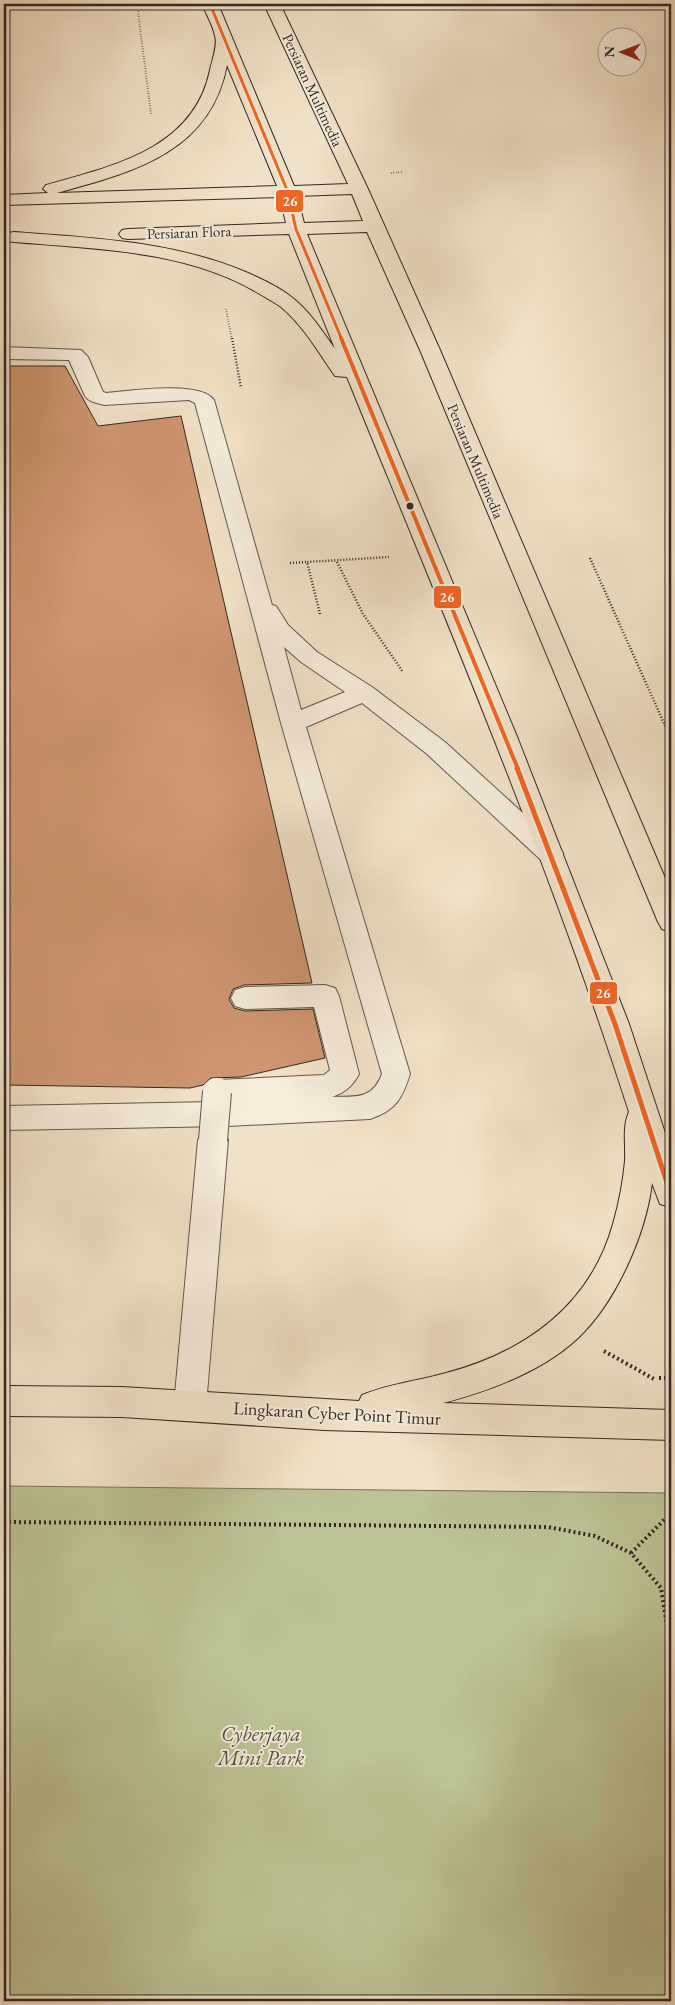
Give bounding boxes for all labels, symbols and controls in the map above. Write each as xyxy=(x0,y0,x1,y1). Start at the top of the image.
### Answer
north arrow xyxy=(598,28,648,78)
street label: Persiaran Multimedia xyxy=(278,30,348,150)
text: N xyxy=(600,45,618,58)
line badge: 26 xyxy=(275,189,304,213)
text: 26 xyxy=(283,192,298,210)
street label: Persiaran Flora xyxy=(146,221,232,243)
street label: Persiaran Multimedia xyxy=(443,401,509,521)
unlabelled marker xyxy=(405,501,415,511)
line badge: 26 xyxy=(433,585,462,609)
text: 26 xyxy=(440,588,455,606)
line badge: 26 xyxy=(589,981,618,1005)
text: 26 xyxy=(596,984,611,1002)
street label: Lingkaran Cyber Point Timur xyxy=(233,1396,441,1430)
park label: Cyberjaya Mini Park xyxy=(216,1720,305,1771)

